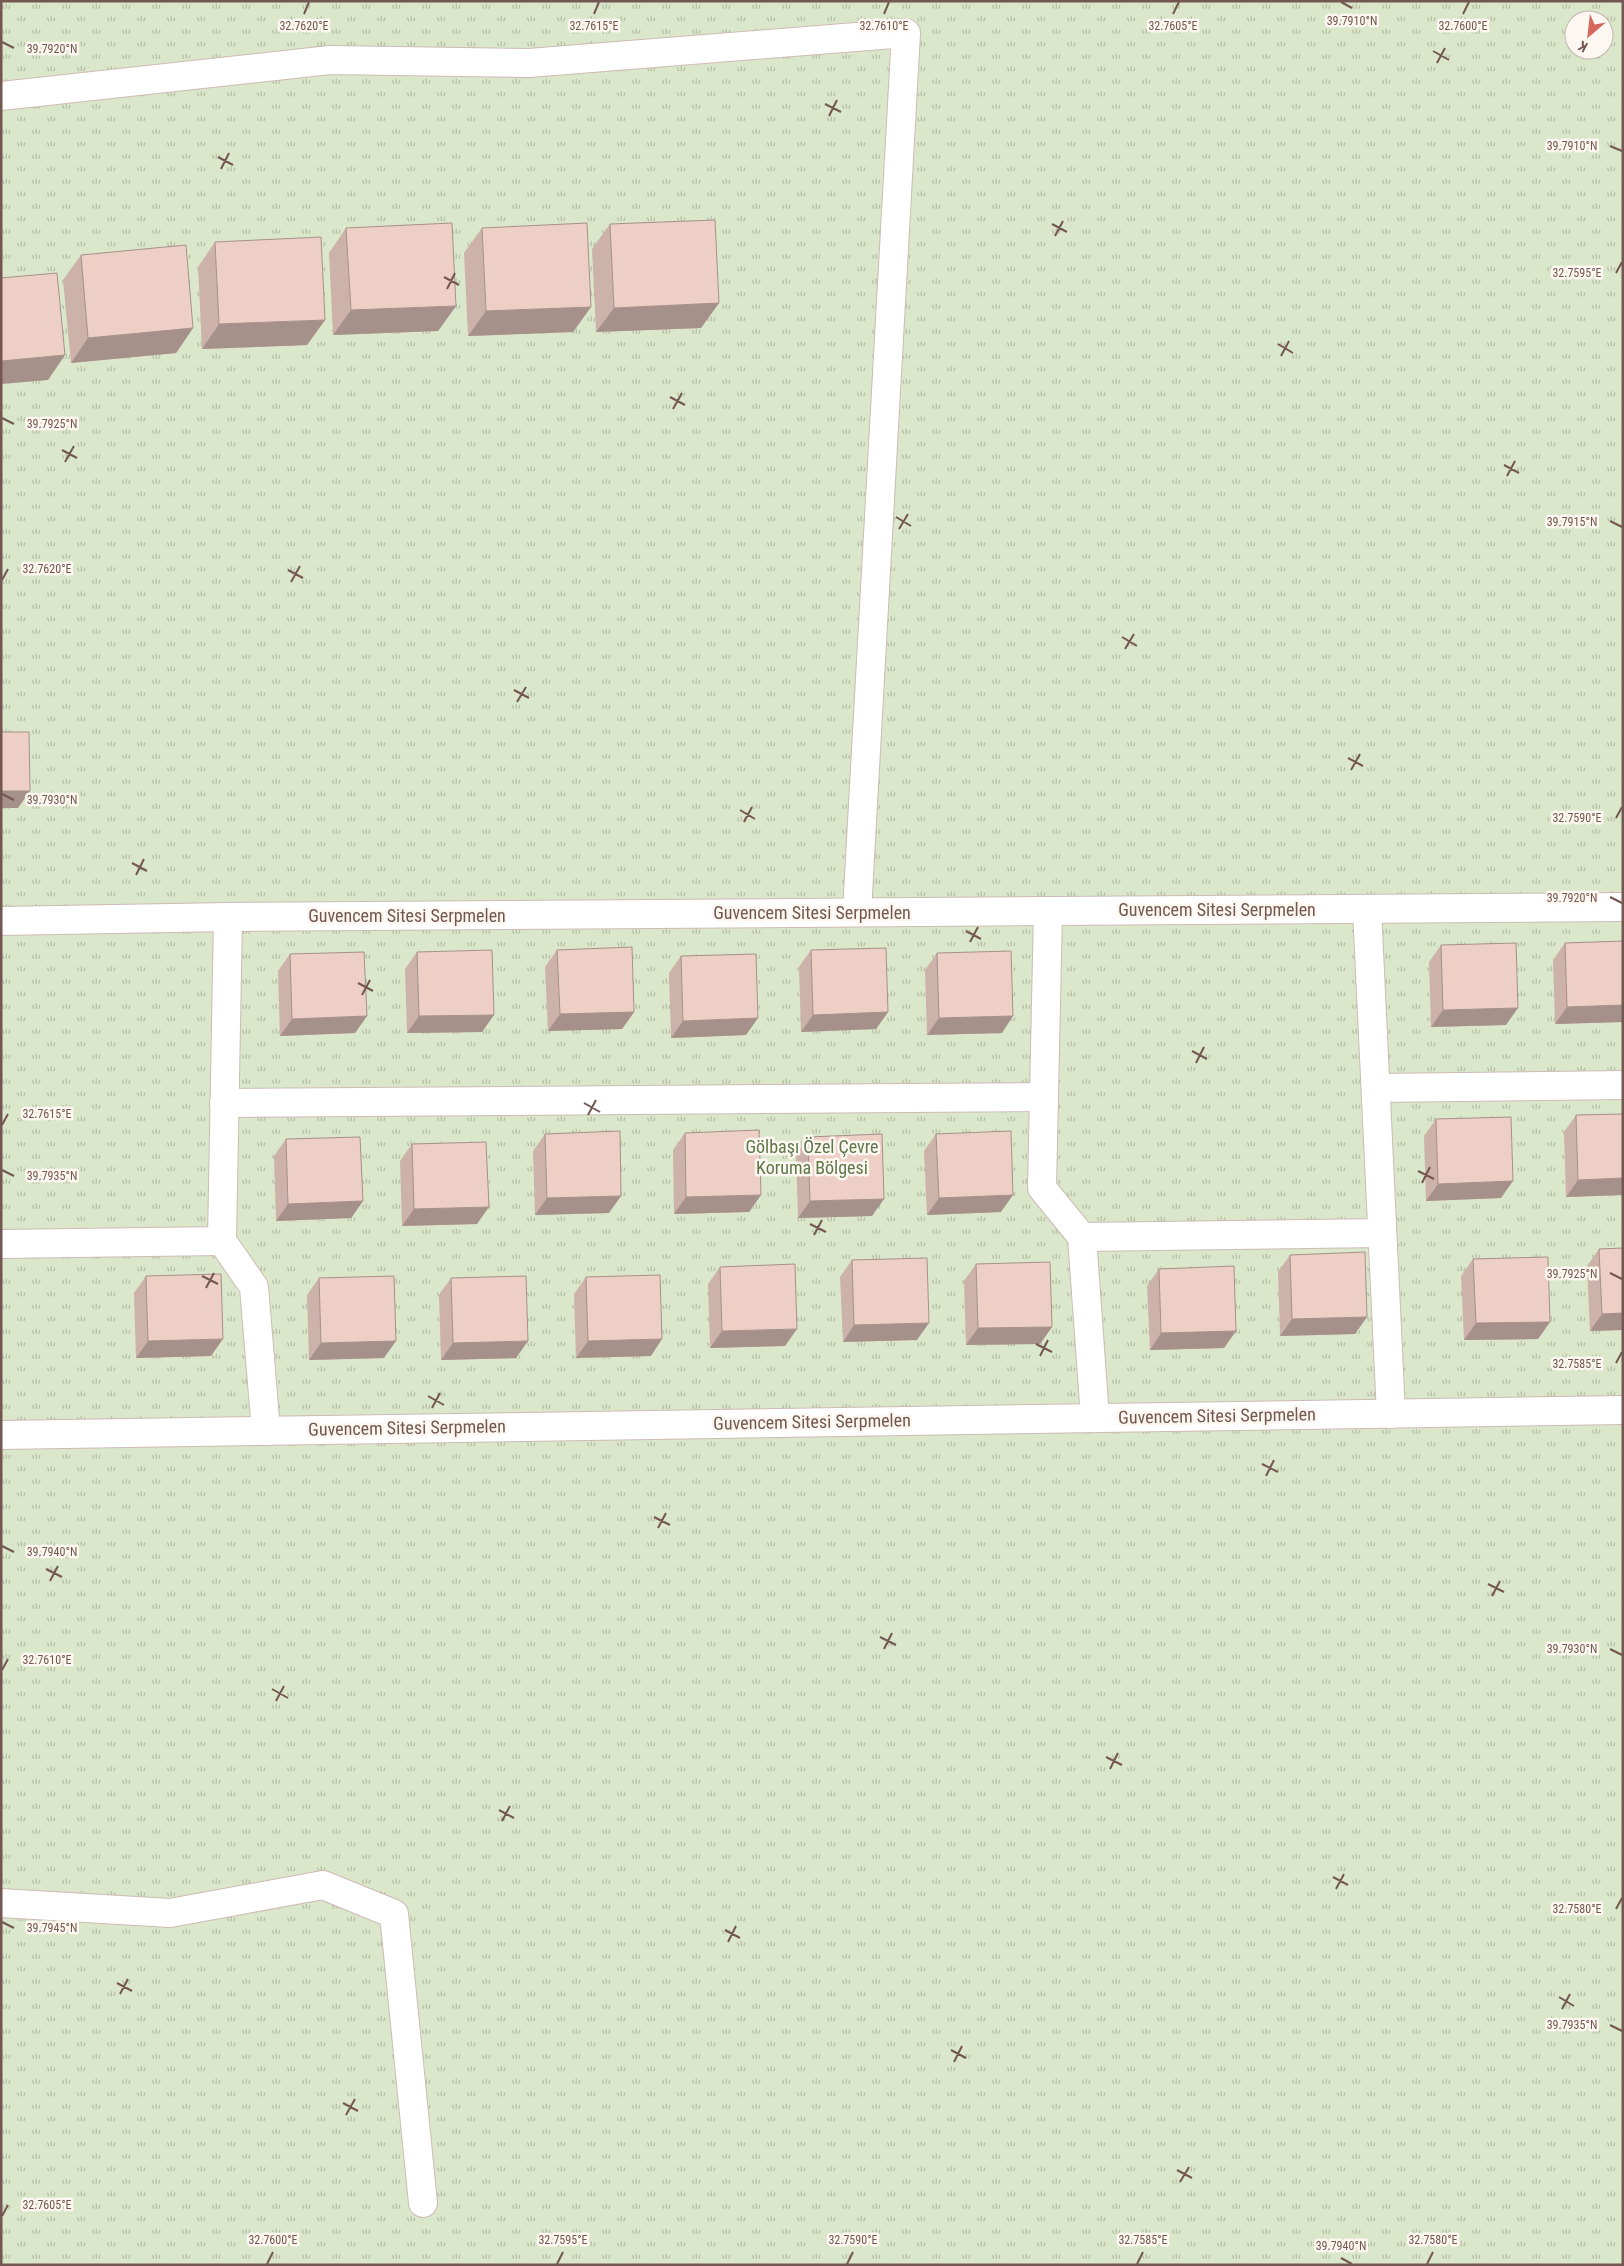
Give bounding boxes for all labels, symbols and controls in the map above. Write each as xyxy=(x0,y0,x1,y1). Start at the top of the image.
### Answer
north arrow xyxy=(1564,10,1614,60)
text: 39.7910°N xyxy=(1327,14,1377,28)
text: 32.7620°E xyxy=(279,19,329,33)
text: 32.7615°E xyxy=(569,19,619,33)
text: 32.7610°E xyxy=(859,19,909,33)
text: 32.7605°E xyxy=(1148,19,1198,33)
text: 32.7600°E xyxy=(1438,19,1488,33)
text: K xyxy=(1575,37,1590,55)
text: 39.7920°N xyxy=(27,42,77,56)
text: 39.7910°N xyxy=(1547,139,1597,153)
text: 32.7595°E xyxy=(1552,266,1602,280)
text: 39.7925°N xyxy=(27,417,77,431)
text: 39.7915°N xyxy=(1547,515,1597,529)
text: 32.7620°E xyxy=(22,562,72,576)
text: 39.7930°N xyxy=(27,793,77,807)
text: 32.7590°E xyxy=(1552,811,1602,825)
text: 39.7920°N xyxy=(1547,891,1597,905)
street label: Guvencem Sitesi Serpmelen xyxy=(1118,899,1316,920)
street label: Guvencem Sitesi Serpmelen xyxy=(713,902,911,923)
street label: Guvencem Sitesi Serpmelen xyxy=(308,905,506,926)
text: 32.7615°E xyxy=(22,1107,72,1121)
park label: Gölbaşı Özel Çevre Koruma Bölgesi xyxy=(745,1136,879,1178)
text: 39.7935°N xyxy=(27,1169,77,1183)
text: 39.7925°N xyxy=(1547,1267,1597,1281)
text: 32.7585°E xyxy=(1552,1357,1602,1371)
street label: Guvencem Sitesi Serpmelen xyxy=(1118,1403,1316,1428)
street label: Guvencem Sitesi Serpmelen xyxy=(713,1409,911,1434)
street label: Guvencem Sitesi Serpmelen xyxy=(308,1415,506,1440)
text: 39.7940°N xyxy=(27,1545,77,1559)
text: 39.7930°N xyxy=(1547,1642,1597,1656)
text: 32.7610°E xyxy=(22,1653,72,1667)
text: 32.7580°E xyxy=(1552,1902,1602,1916)
text: 39.7945°N xyxy=(27,1921,77,1935)
text: 39.7935°N xyxy=(1547,2018,1597,2032)
text: 32.7605°E xyxy=(22,2198,72,2212)
text: 32.7600°E xyxy=(248,2233,298,2247)
text: 32.7595°E xyxy=(538,2233,588,2247)
text: 32.7590°E xyxy=(828,2233,878,2247)
text: 32.7585°E xyxy=(1118,2233,1168,2247)
text: 32.7580°E xyxy=(1408,2233,1458,2247)
text: 39.7940°N xyxy=(1316,2239,1366,2253)

